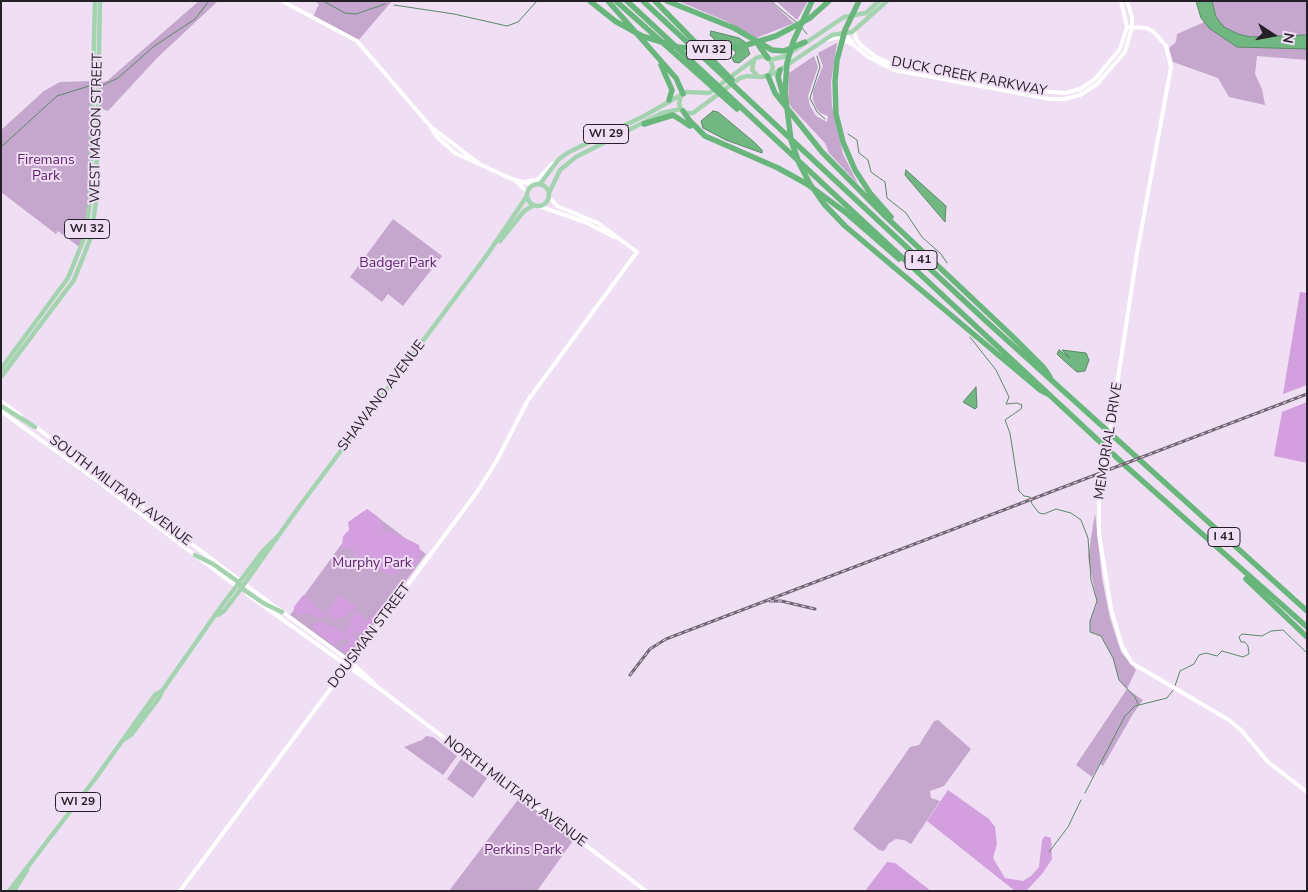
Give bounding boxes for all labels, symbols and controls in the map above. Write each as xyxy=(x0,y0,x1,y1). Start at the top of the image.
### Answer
north arrow xyxy=(1248,10,1298,60)
text: N xyxy=(1278,31,1299,45)
road number: WI 32 xyxy=(686,40,732,60)
street label: WEST MASON STREET xyxy=(87,53,107,203)
street label: DUCK CREEK PARKWAY xyxy=(890,54,1048,100)
road number: WI 29 xyxy=(584,125,628,144)
park label: Firemans Park xyxy=(17,153,75,186)
road number: WI 32 xyxy=(64,220,110,238)
road number: I 41 xyxy=(905,250,937,270)
park label: Badger Park xyxy=(359,256,437,272)
street label: SHAWANO AVENUE xyxy=(335,337,429,455)
street label: MEMORIAL DRIVE xyxy=(1091,381,1127,501)
street label: SOUTH MILITARY AVENUE xyxy=(46,432,194,550)
road number: I 41 xyxy=(1208,528,1240,546)
park label: Murphy Park xyxy=(332,556,412,572)
street label: DOUSMAN STREET xyxy=(325,580,415,692)
street label: NORTH MILITARY AVENUE xyxy=(440,733,590,851)
road number: WI 29 xyxy=(56,792,100,812)
park label: Perkins Park xyxy=(484,843,562,859)

